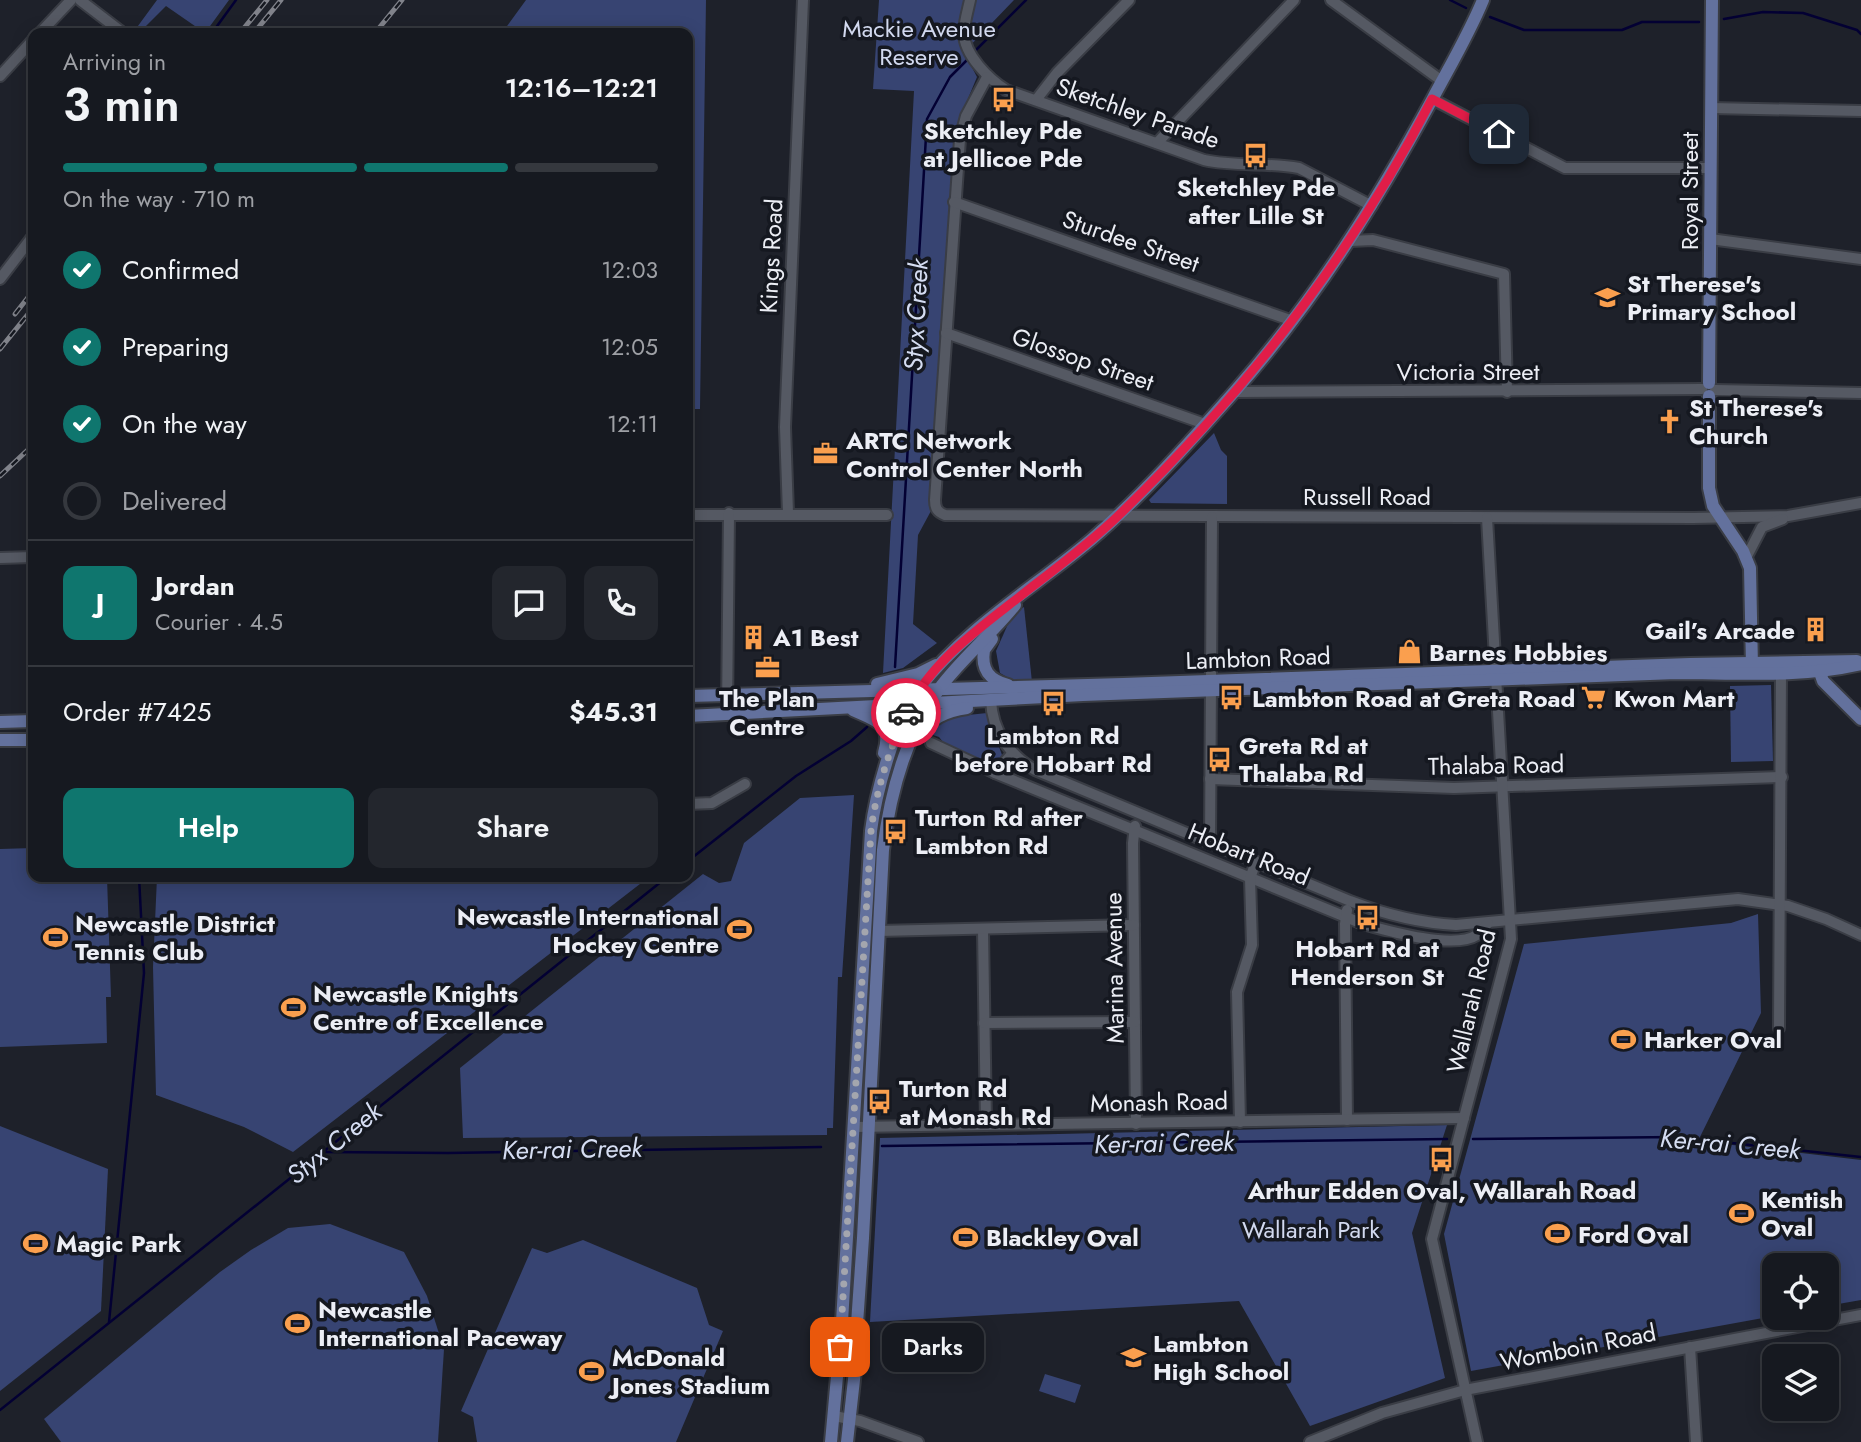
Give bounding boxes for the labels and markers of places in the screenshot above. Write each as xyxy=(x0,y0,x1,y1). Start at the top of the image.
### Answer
bus stop icon: Sketchley Pde at Jellicoe Pde xyxy=(989,85,1017,113)
pin xyxy=(1469,104,1529,164)
place label: Sketchley Pde at Jellicoe Pde xyxy=(923,113,1083,176)
bus stop icon: Sketchley Pde after Lille St xyxy=(1242,142,1270,170)
place label: Sketchley Pde after Lille St xyxy=(1177,170,1335,233)
place label: St Therese's Primary School xyxy=(1627,266,1796,329)
school or university icon: St Therese's Primary School xyxy=(1593,283,1621,311)
place label: St Therese's Church xyxy=(1689,390,1823,453)
church icon: St Therese's Church xyxy=(1655,407,1683,435)
place label: ARTC Network Control Center North xyxy=(845,423,1083,486)
office icon: ARTC Network Control Center North xyxy=(812,440,840,468)
place label: Gail’s Arcade xyxy=(1645,613,1795,648)
building icon: Gail’s Arcade xyxy=(1801,616,1829,644)
place label: A1 Best xyxy=(772,620,859,655)
building icon: A1 Best xyxy=(739,623,767,651)
place label: Barnes Hobbies xyxy=(1429,635,1607,670)
shop icon: Barnes Hobbies xyxy=(1395,638,1423,666)
office icon: The Plan Centre xyxy=(753,653,781,681)
place label: The Plan Centre xyxy=(719,681,815,744)
place label: Lambton Road at Greta Road xyxy=(1252,681,1575,716)
place label: Kwon Mart xyxy=(1614,681,1735,716)
bus stop icon: Lambton Road at Greta Road xyxy=(1218,684,1246,712)
supermarket icon: Kwon Mart xyxy=(1580,684,1608,712)
bus stop icon: Lambton Rd before Hobart Rd xyxy=(1039,690,1067,718)
place label: Lambton Rd before Hobart Rd xyxy=(954,718,1152,781)
place label: Greta Rd at Thalaba Rd xyxy=(1239,728,1368,791)
bus stop icon: Greta Rd at Thalaba Rd xyxy=(1205,745,1233,773)
place label: Turton Rd after Lambton Rd xyxy=(915,800,1083,863)
bus stop icon: Turton Rd after Lambton Rd xyxy=(881,817,909,845)
place label: Newcastle International Hockey Centre xyxy=(457,899,719,962)
bus stop icon: Hobart Rd at Henderson St xyxy=(1353,903,1381,931)
place label: Newcastle District Tennis Club xyxy=(75,906,275,969)
sports icon: Newcastle International Hockey Centre xyxy=(725,916,753,944)
sports icon: Newcastle District Tennis Club xyxy=(41,923,69,951)
place label: Hobart Rd at Henderson St xyxy=(1290,931,1444,994)
place label: Newcastle Knights Centre of Excellence xyxy=(313,976,544,1039)
sports icon: Newcastle Knights Centre of Excellence xyxy=(279,993,307,1021)
place label: Harker Oval xyxy=(1644,1022,1782,1057)
sports icon: Harker Oval xyxy=(1610,1025,1638,1053)
place label: Turton Rd at Monash Rd xyxy=(899,1071,1051,1134)
bus stop icon: Turton Rd at Monash Rd xyxy=(865,1088,893,1116)
bus stop icon: Arthur Edden Oval, Wallarah Road xyxy=(1428,1145,1456,1173)
place label: Arthur Edden Oval, Wallarah Road xyxy=(1247,1173,1636,1208)
place label: Kentish Oval xyxy=(1761,1182,1843,1245)
sports icon: Kentish Oval xyxy=(1727,1199,1755,1227)
place label: Ford Oval xyxy=(1578,1217,1689,1252)
place label: Blackley Oval xyxy=(986,1220,1139,1255)
sports icon: Ford Oval xyxy=(1544,1220,1572,1248)
sports icon: Blackley Oval xyxy=(952,1223,980,1251)
place label: Magic Park xyxy=(56,1226,182,1261)
sports icon: Magic Park xyxy=(22,1229,50,1257)
place label: Newcastle International Paceway xyxy=(318,1292,563,1355)
sports icon: Newcastle International Paceway xyxy=(284,1309,312,1337)
pin xyxy=(810,1317,870,1377)
callout: Darks xyxy=(882,1322,984,1372)
place label: Lambton High School xyxy=(1153,1326,1289,1389)
place label: McDonald Jones Stadium xyxy=(608,1340,770,1403)
school or university icon: Lambton High School xyxy=(1119,1343,1147,1371)
sports icon: McDonald Jones Stadium xyxy=(578,1357,606,1385)

